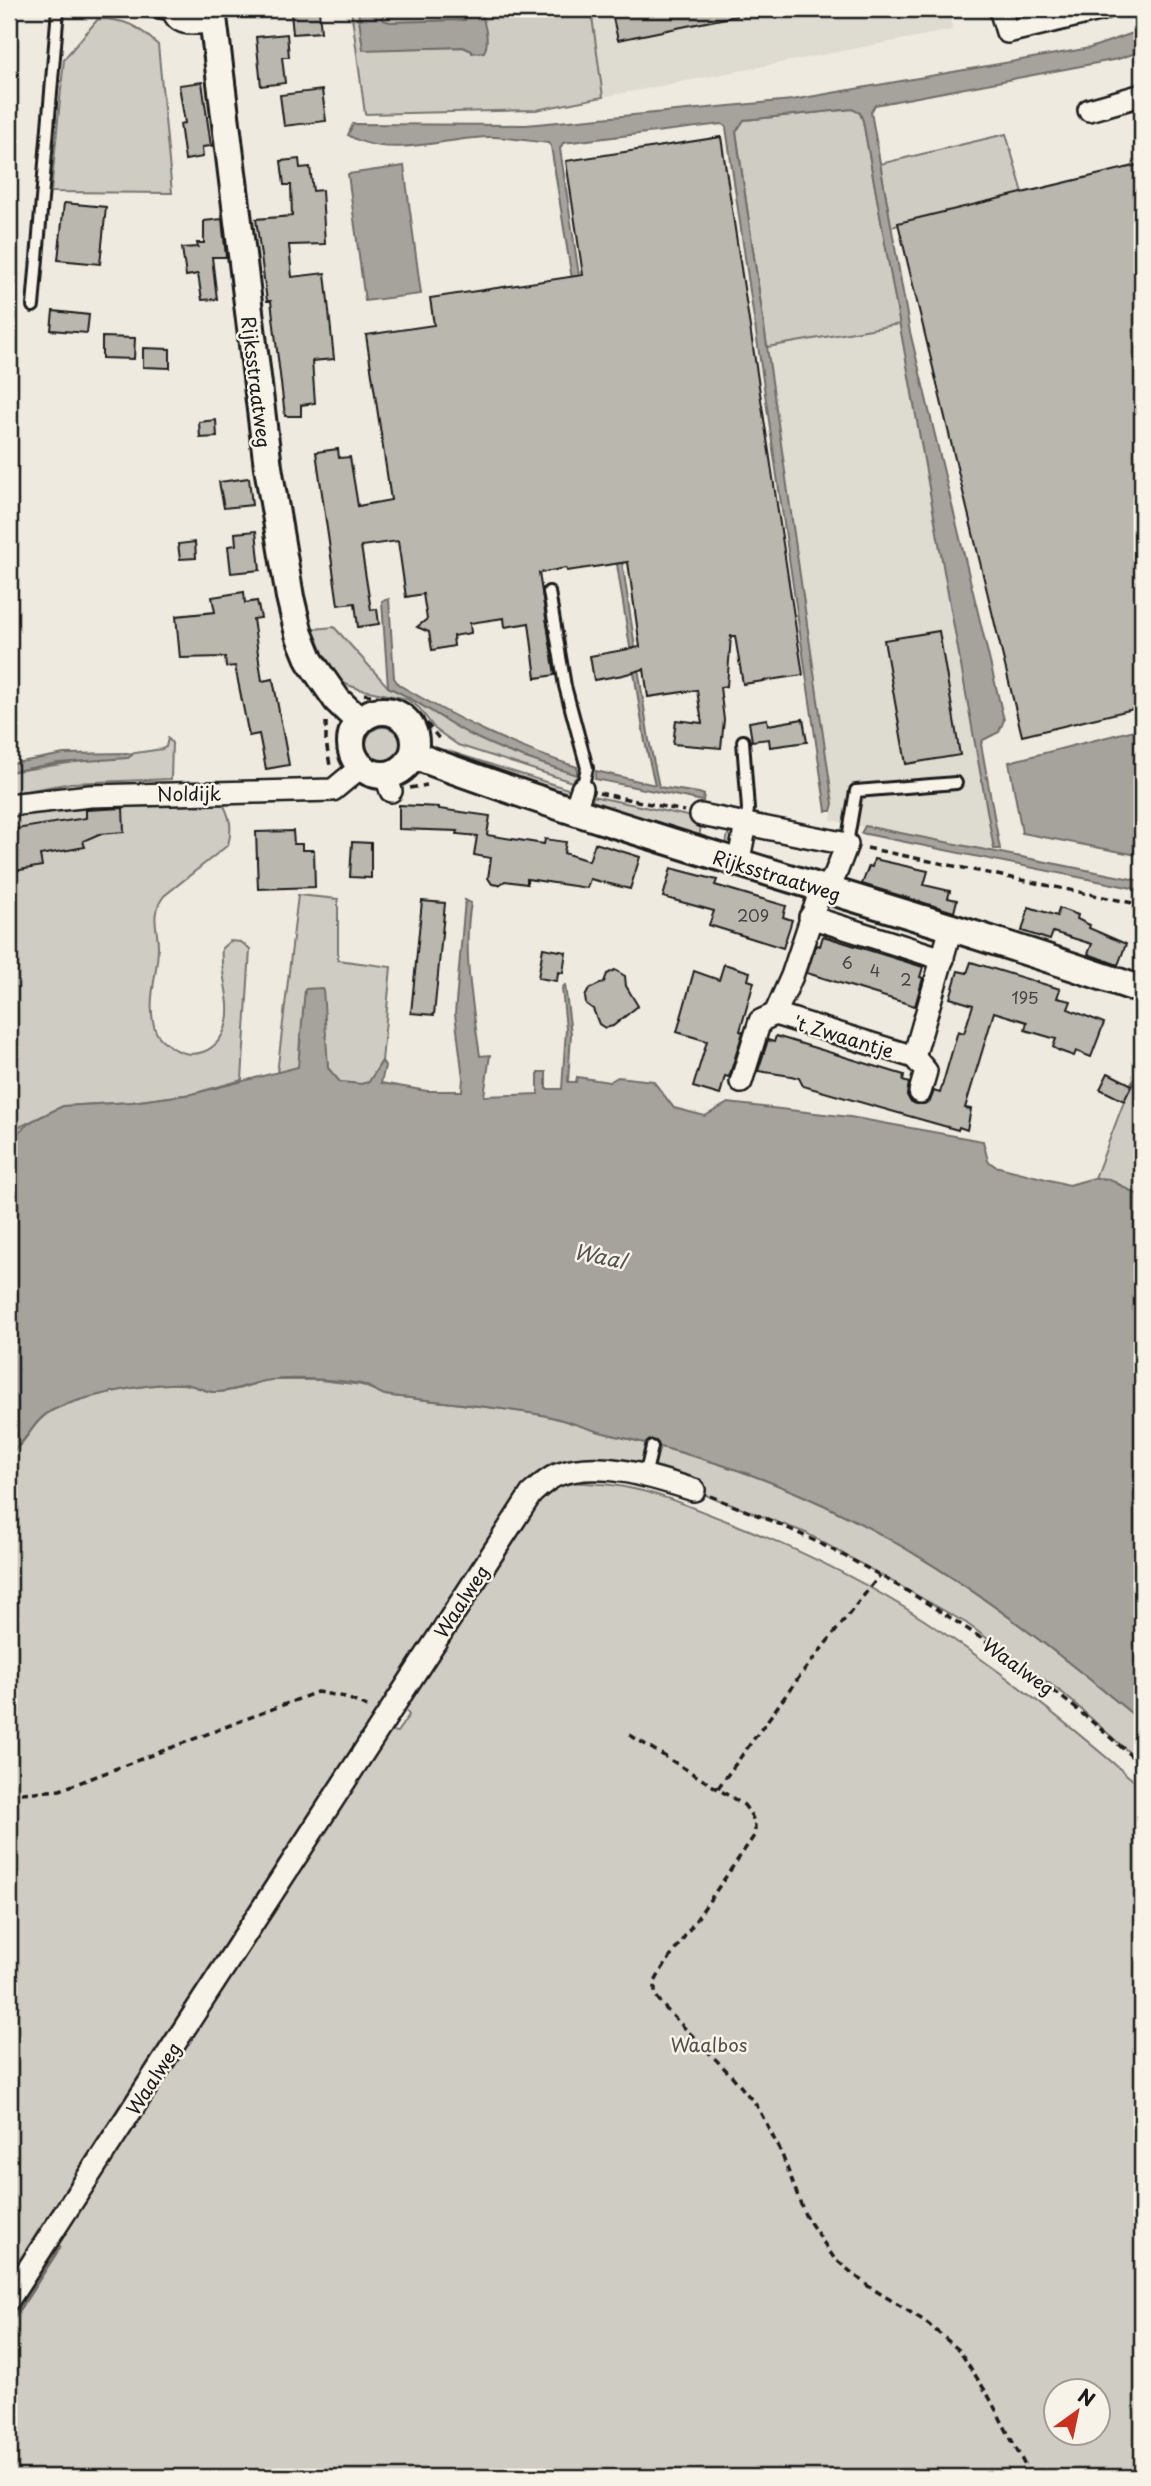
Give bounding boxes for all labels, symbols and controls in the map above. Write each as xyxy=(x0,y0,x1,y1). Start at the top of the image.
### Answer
street label: Rijksstraatweg xyxy=(235,314,279,450)
street label: Noldijk xyxy=(157,778,222,808)
street label: Rijksstraatweg xyxy=(709,842,845,908)
house number: 209 xyxy=(737,903,769,927)
house number: 6 xyxy=(841,950,853,974)
house number: 4 xyxy=(870,958,880,982)
house number: 2 xyxy=(900,967,912,991)
house number: 195 xyxy=(1012,985,1038,1009)
street label: 't Zwaantje xyxy=(791,1008,897,1064)
water label: Waal xyxy=(571,1234,632,1277)
street label: Waalweg xyxy=(427,1559,495,1643)
street label: Waalweg xyxy=(978,1631,1060,1701)
park label: Waalbos xyxy=(671,2030,747,2058)
street label: Waalweg xyxy=(119,2036,187,2120)
north arrow xyxy=(1042,2378,1112,2448)
text: N xyxy=(1073,2381,1101,2413)

